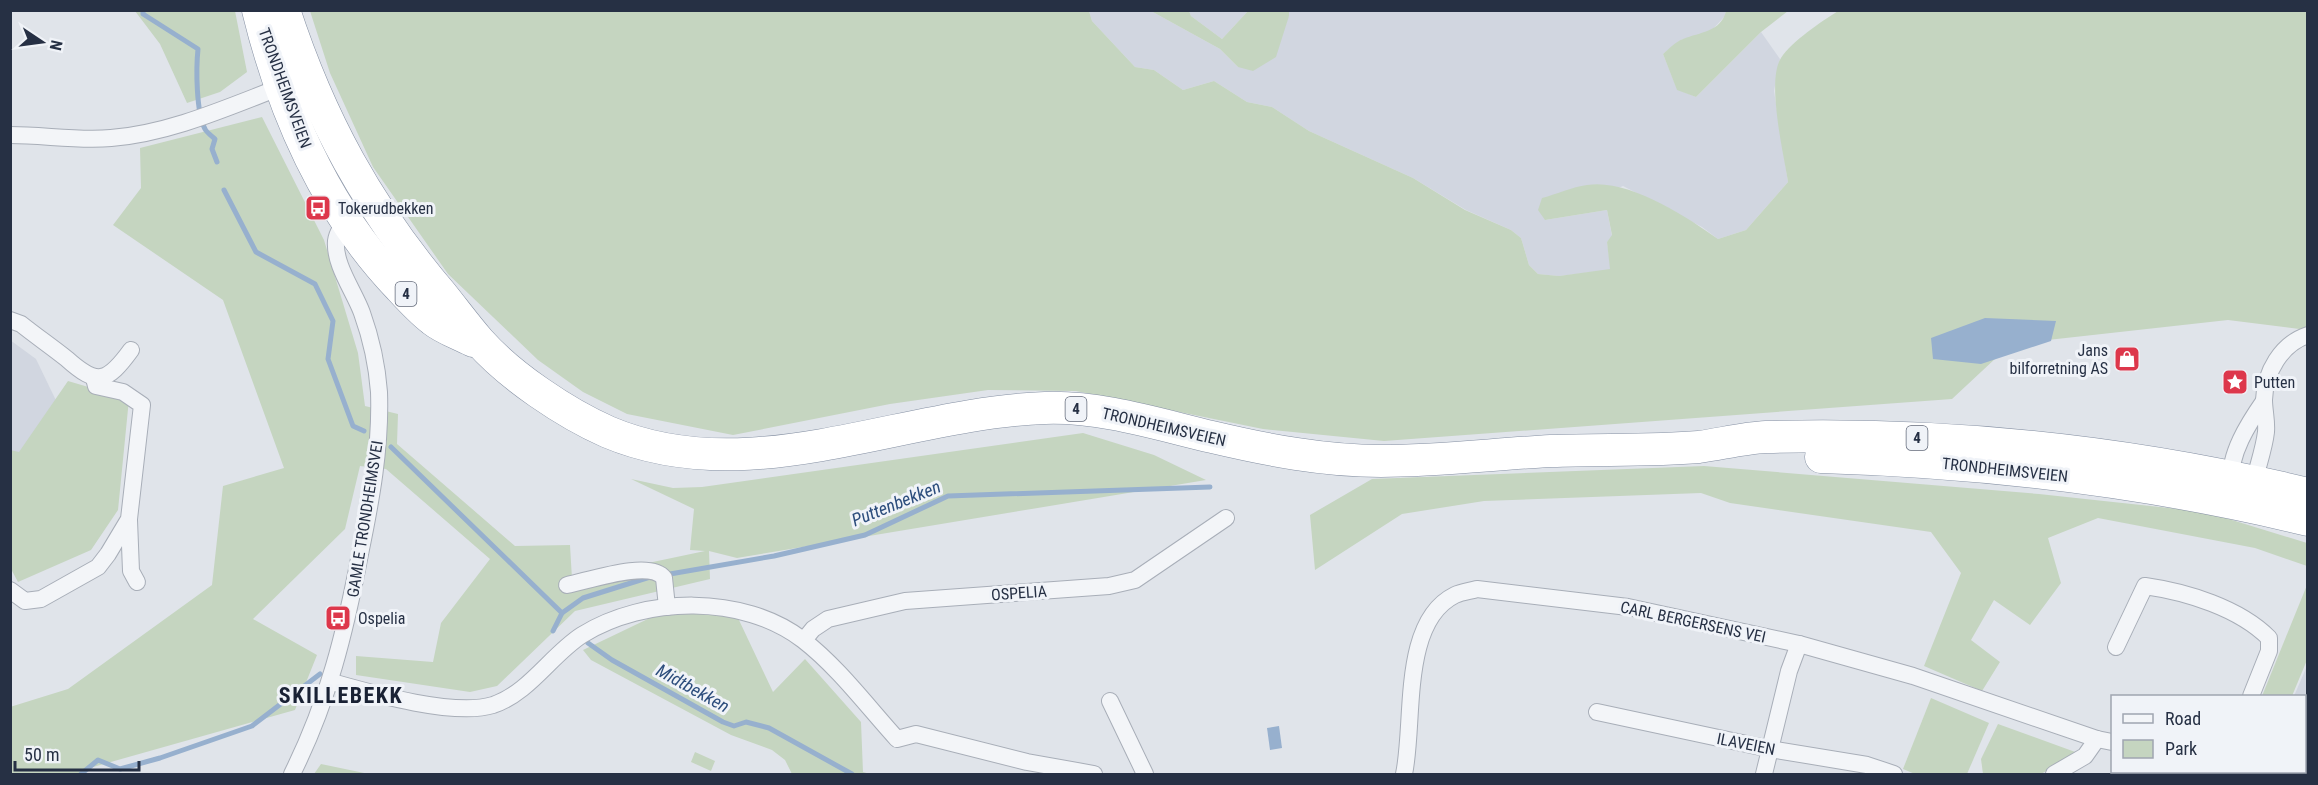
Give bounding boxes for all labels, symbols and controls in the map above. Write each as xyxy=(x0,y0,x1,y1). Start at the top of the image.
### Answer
north arrow xyxy=(12,12,72,72)
street label: TRONDHEIMSVEIEN xyxy=(254,25,316,151)
text: N xyxy=(46,38,66,52)
bus stop icon: Tokerudbekken xyxy=(303,193,333,223)
place label: Tokerudbekken xyxy=(338,199,434,218)
road number: 4 xyxy=(396,282,416,306)
place label: Jans bilforretning AS xyxy=(2010,341,2108,378)
shop icon: Jans bilforretning AS xyxy=(2112,344,2142,374)
place icon: Putten xyxy=(2220,367,2250,397)
place label: Putten xyxy=(2254,373,2295,392)
road number: 4 xyxy=(1066,397,1086,421)
street label: TRONDHEIMSVEIEN xyxy=(1100,404,1228,450)
road number: 4 xyxy=(1906,426,1928,450)
street label: GAMLE TRONDHEIMSVEI xyxy=(343,439,387,599)
street label: TRONDHEIMSVEIEN xyxy=(1941,454,2069,486)
water label: Puttenbekken xyxy=(848,476,944,530)
street label: OSPELIA xyxy=(991,582,1047,604)
street label: CARL BERGERSENS VEI xyxy=(1619,597,1767,647)
bus stop icon: Ospelia xyxy=(323,603,353,633)
place label: Ospelia xyxy=(358,609,405,628)
water label: Midtbekken xyxy=(653,659,733,717)
district label: SKILLEBEKK xyxy=(279,683,403,708)
legend xyxy=(2111,695,2306,773)
text: Road xyxy=(2165,708,2201,729)
street label: ILAVEIEN xyxy=(1715,729,1777,759)
scale bar xyxy=(15,734,140,772)
text: Park xyxy=(2165,738,2197,759)
text: 50 m xyxy=(24,744,59,765)

